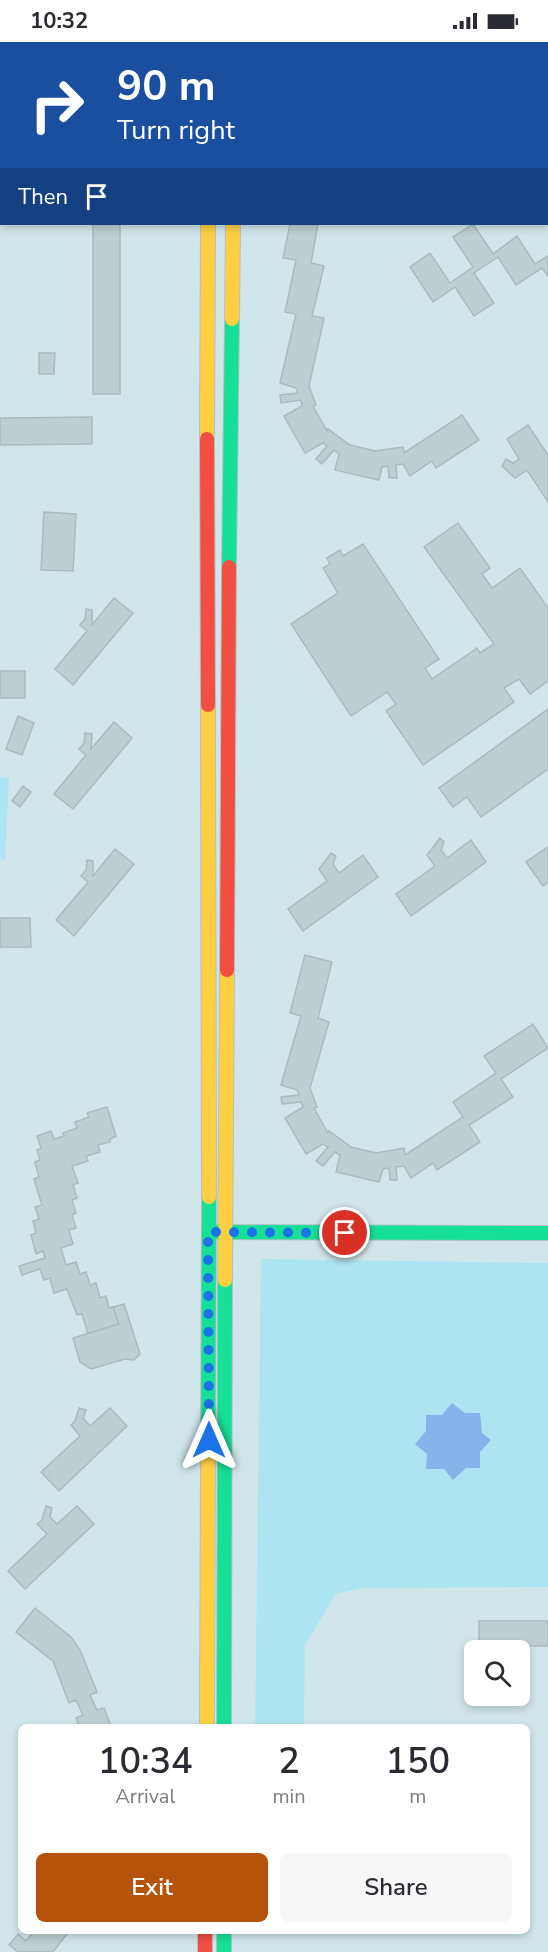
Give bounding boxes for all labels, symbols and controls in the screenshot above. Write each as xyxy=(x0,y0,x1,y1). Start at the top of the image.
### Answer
text: 10:32 xyxy=(30,6,88,36)
text: 90 m xyxy=(117,58,216,115)
icon: right xyxy=(18,66,96,144)
text: Turn right xyxy=(117,112,235,149)
icon: arrive xyxy=(80,180,113,213)
text: Then xyxy=(18,182,68,212)
pin xyxy=(319,1207,370,1258)
icon: arrive xyxy=(328,1216,361,1249)
position arrow xyxy=(177,1408,241,1472)
map controls xyxy=(464,1640,530,1706)
button: search xyxy=(464,1640,530,1706)
text: 10:34 xyxy=(98,1737,193,1786)
text: 2 xyxy=(278,1737,300,1786)
text: 150 xyxy=(385,1737,450,1786)
text: Arrival xyxy=(115,1783,175,1810)
text: min xyxy=(273,1783,306,1810)
text: m xyxy=(409,1783,426,1810)
button: Exit xyxy=(36,1853,268,1922)
button: Share xyxy=(280,1853,512,1922)

